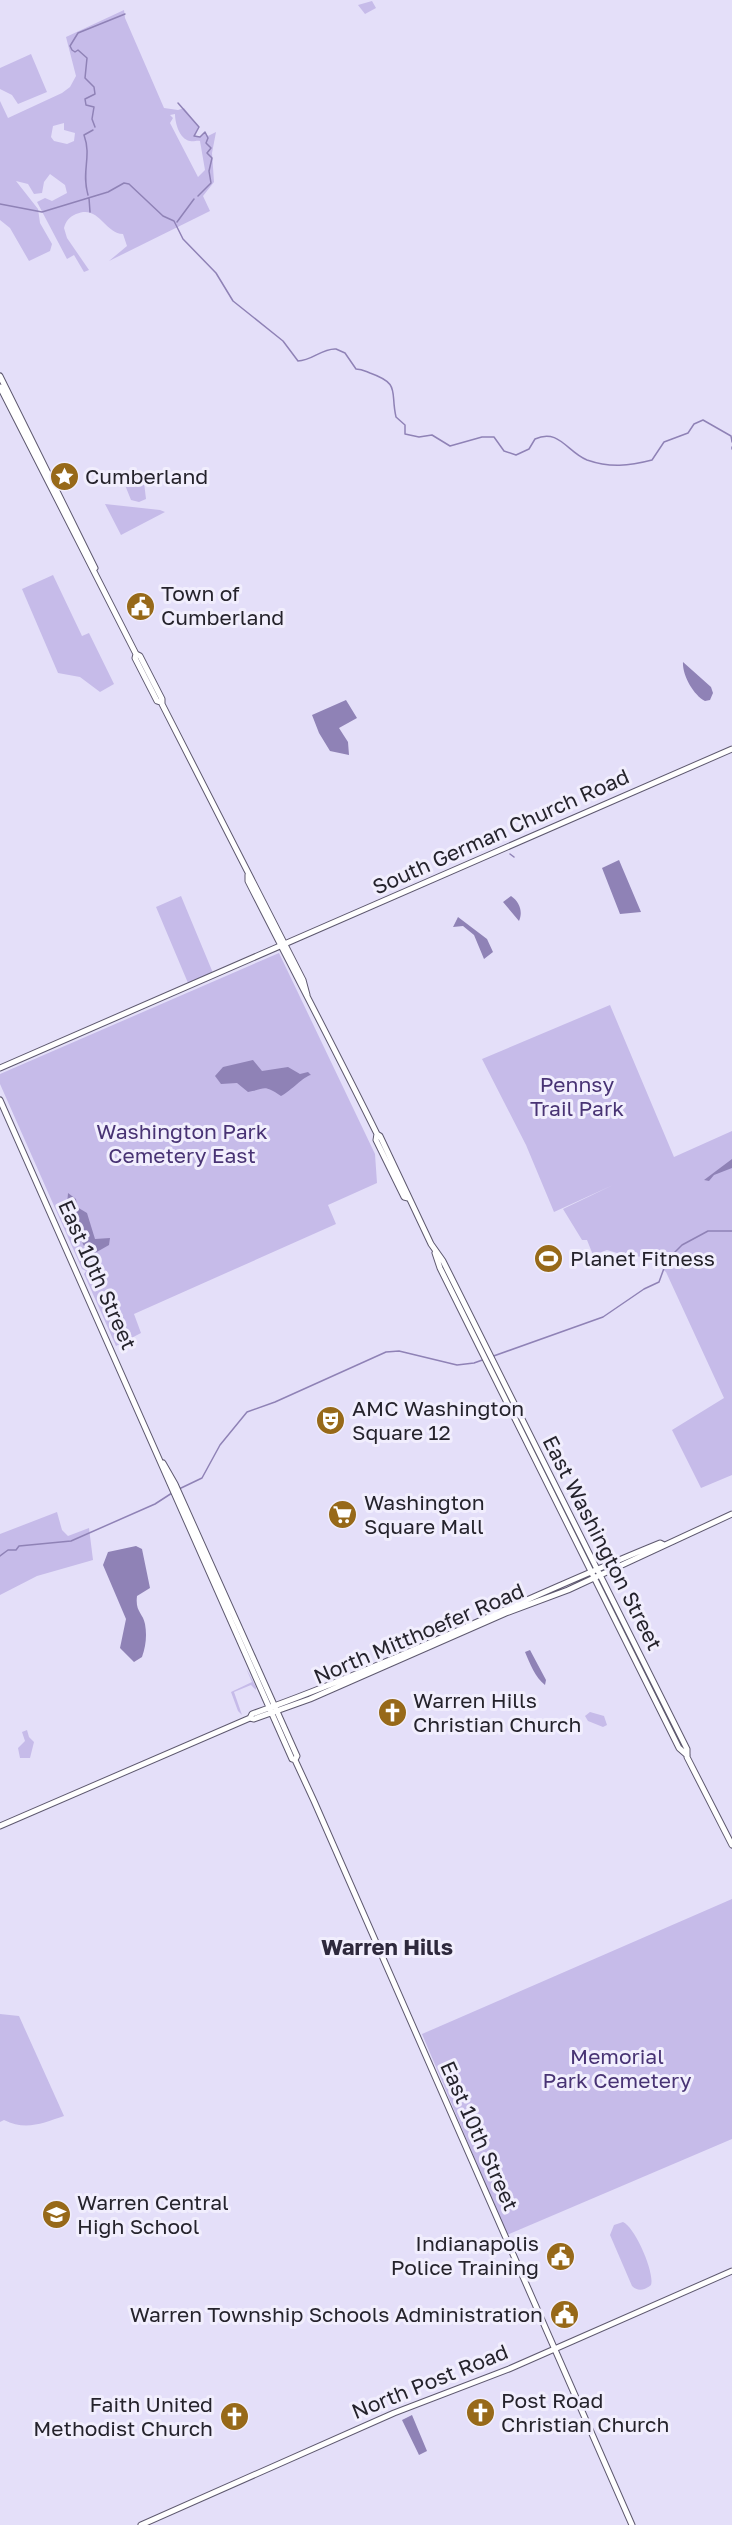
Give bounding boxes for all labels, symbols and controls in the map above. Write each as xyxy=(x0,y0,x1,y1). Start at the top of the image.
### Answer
place icon: Cumberland xyxy=(48,461,80,493)
place label: Cumberland xyxy=(85,463,208,489)
place label: Town of Cumberland xyxy=(161,580,284,630)
public building icon: Town of Cumberland xyxy=(124,590,156,622)
street label: South German Church Road xyxy=(368,763,633,900)
park label: Pennsy Trail Park xyxy=(530,1071,624,1121)
park label: Washington Park Cemetery East xyxy=(96,1118,268,1168)
street label: East 10th Street xyxy=(53,1196,143,1354)
sports icon: Planet Fitness xyxy=(533,1243,565,1275)
place label: Planet Fitness xyxy=(570,1245,715,1271)
place label: AMC Washington Square 12 xyxy=(352,1395,524,1445)
theatre icon: AMC Washington Square 12 xyxy=(315,1405,347,1437)
street label: East Washington Street xyxy=(537,1431,668,1654)
place label: Washington Square Mall xyxy=(364,1489,485,1539)
supermarket icon: Washington Square Mall xyxy=(327,1499,359,1531)
street label: North Mitthoefer Road xyxy=(309,1577,528,1689)
place label: Warren Hills Christian Church xyxy=(413,1687,581,1737)
church icon: Warren Hills Christian Church xyxy=(376,1697,408,1729)
district label: Warren Hills xyxy=(321,1933,453,1960)
park label: Memorial Park Cemetery xyxy=(542,2043,692,2093)
street label: East 10th Street xyxy=(435,2057,525,2215)
place label: Warren Central High School xyxy=(77,2189,229,2239)
school or university icon: Warren Central High School xyxy=(40,2199,72,2231)
place label: Indianapolis Police Training xyxy=(391,2230,539,2280)
public building icon: Indianapolis Police Training xyxy=(544,2240,576,2272)
public building icon: Warren Township Schools Administration xyxy=(548,2299,580,2331)
place label: Warren Township Schools Administration xyxy=(130,2301,543,2327)
street label: North Post Road xyxy=(348,2338,512,2424)
place label: Post Road Christian Church xyxy=(501,2387,669,2437)
place label: Faith United Methodist Church xyxy=(33,2391,213,2441)
church icon: Post Road Christian Church xyxy=(464,2397,496,2429)
church icon: Faith United Methodist Church xyxy=(218,2401,250,2433)

